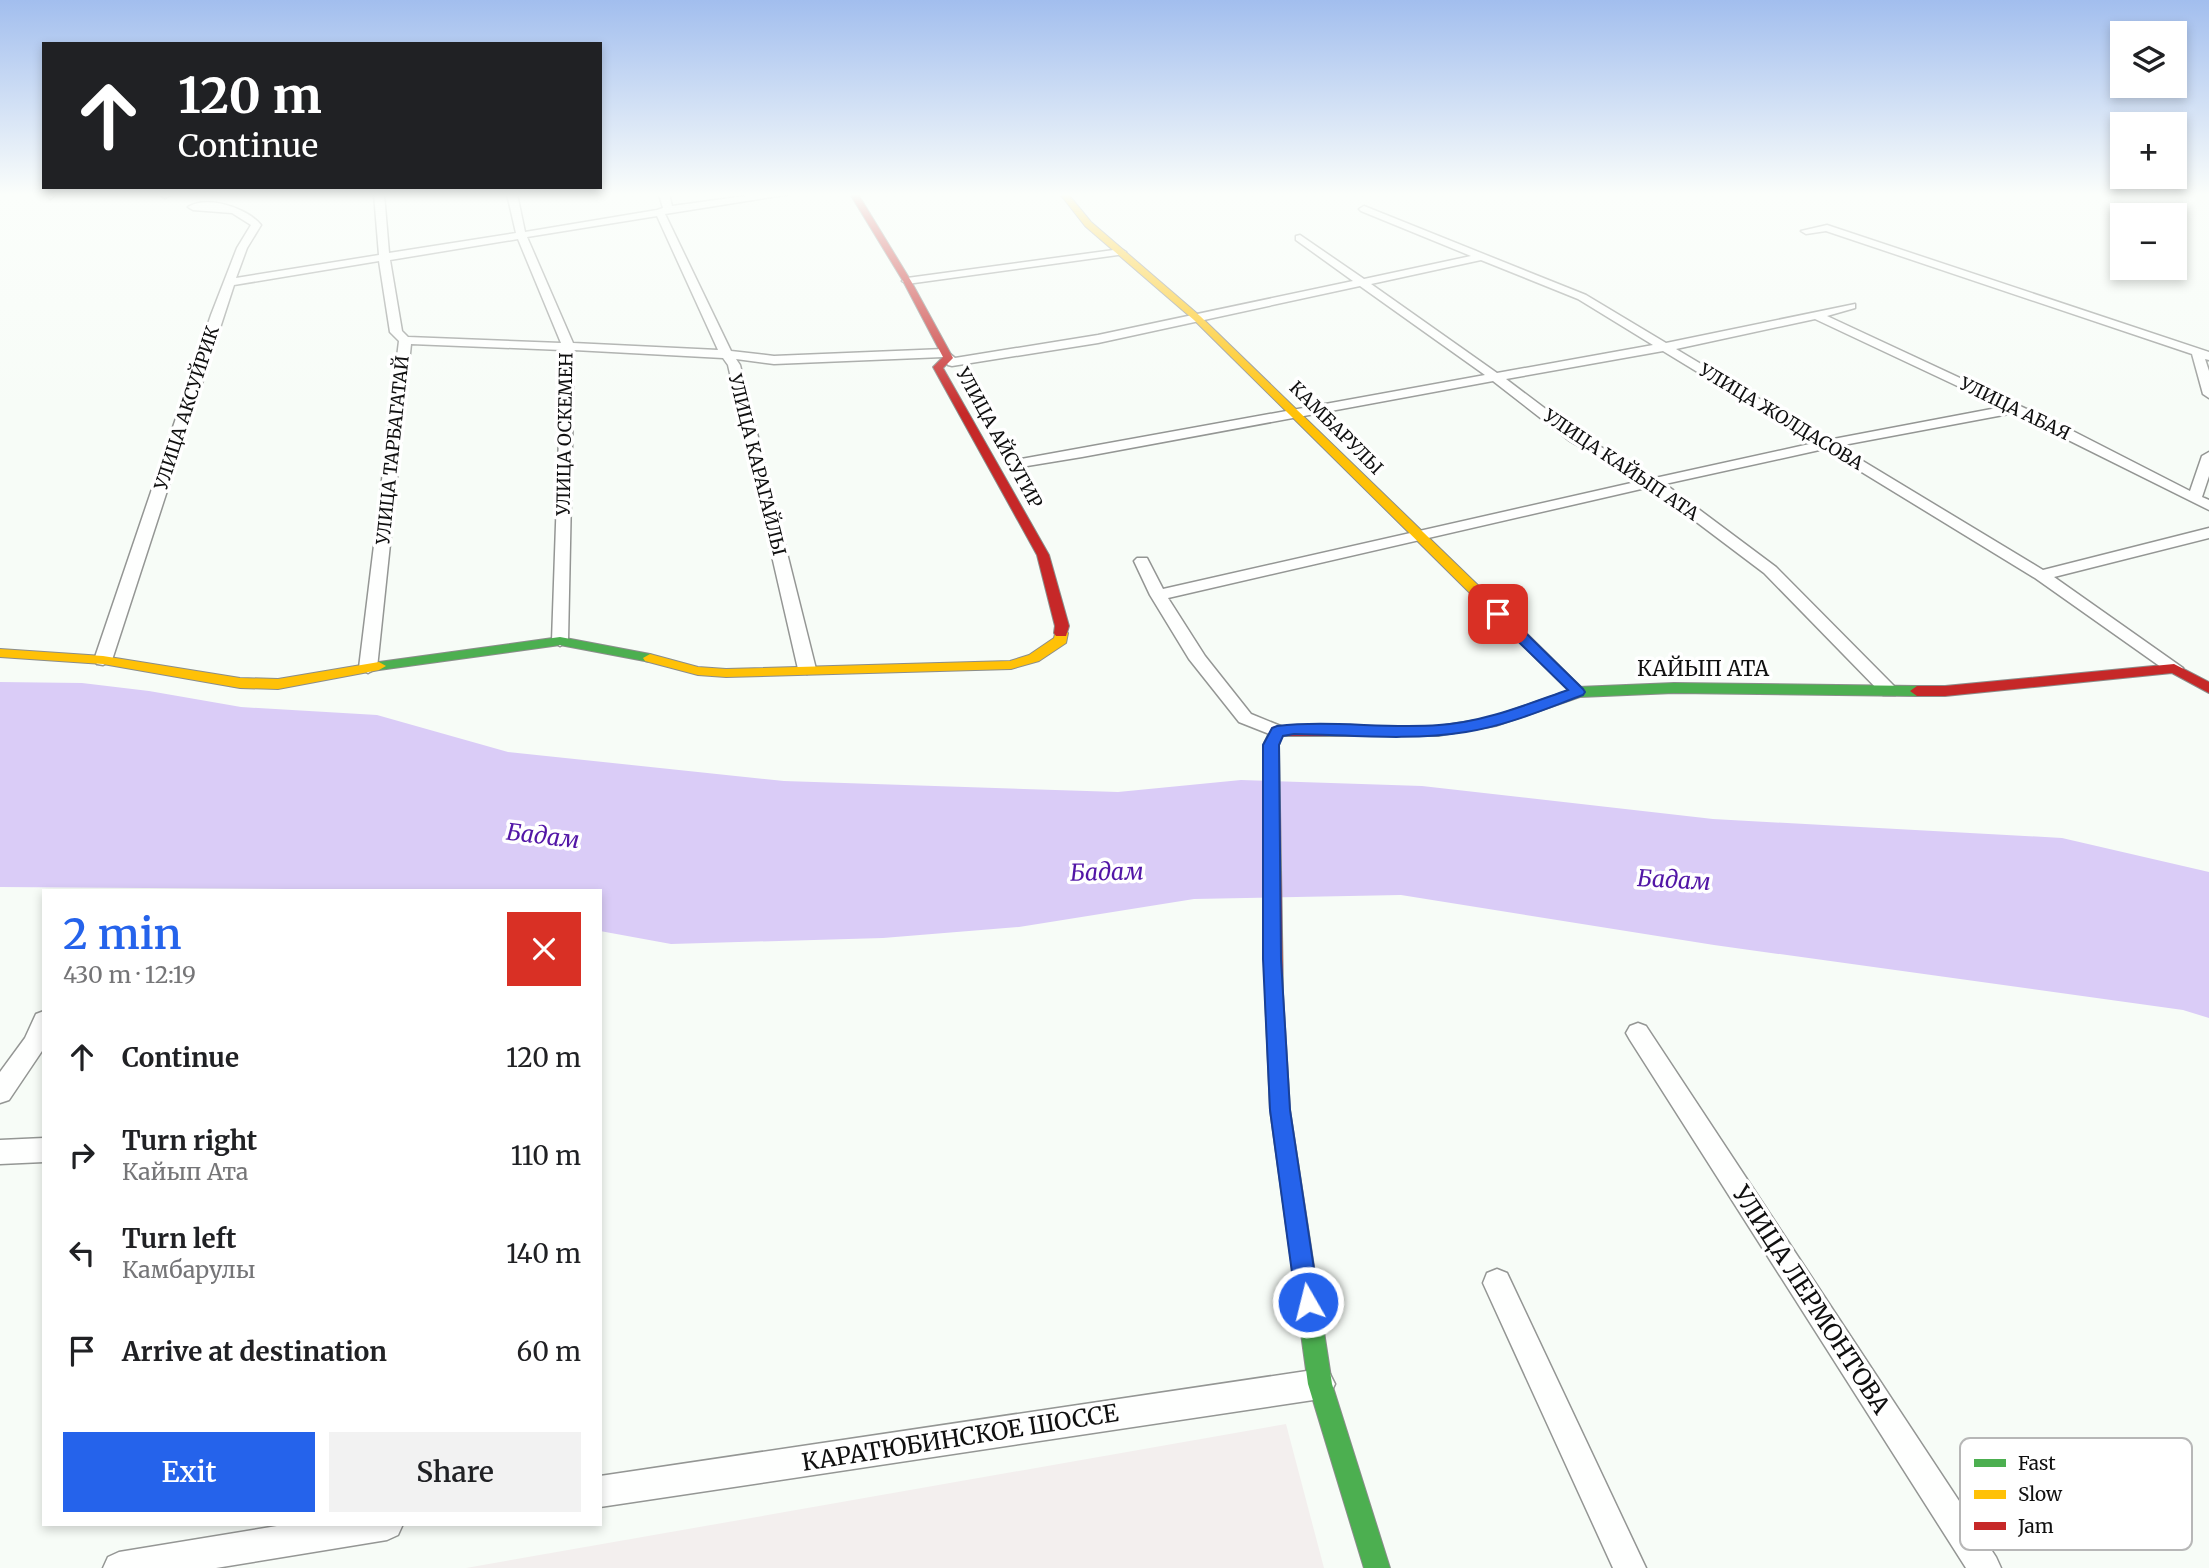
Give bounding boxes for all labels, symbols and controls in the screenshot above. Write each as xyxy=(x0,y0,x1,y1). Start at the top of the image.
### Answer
map controls xyxy=(2110,21,2187,280)
button: layers xyxy=(2110,21,2187,98)
text: 120 m xyxy=(178,65,322,126)
icon: ahead xyxy=(63,70,154,161)
button: + xyxy=(2110,112,2187,189)
text: Continue xyxy=(178,126,318,166)
button: − xyxy=(2110,203,2187,280)
street label: УЛИЦА АКСУЙРИК xyxy=(149,323,224,494)
street label: УЛИЦА ОСКЕМЕН xyxy=(552,352,577,517)
street label: УЛИЦА ТАРБАГАТАЙ xyxy=(371,354,414,547)
street label: УЛИЦА ЖОЛДАСОВА xyxy=(1694,358,1868,475)
street label: УЛИЦА АЙСУГИР xyxy=(951,363,1048,512)
street label: УЛИЦА КАРАГАЙЛЫ xyxy=(724,371,791,558)
street label: УЛИЦА АБАЯ xyxy=(1955,371,2074,445)
street label: КАМБАРУЛЫ xyxy=(1285,376,1388,479)
street label: УЛИЦА КАЙЫП АТА xyxy=(1538,403,1704,525)
pin xyxy=(1468,584,1528,644)
icon: arrive xyxy=(1479,595,1517,633)
street label: КАЙЫП АТА xyxy=(1637,655,1769,682)
water label: Бадам xyxy=(505,817,581,854)
water label: Бадам xyxy=(1070,856,1144,887)
water label: Бадам xyxy=(1636,863,1712,896)
text: 2 min xyxy=(63,908,182,960)
button: close xyxy=(507,912,581,986)
text: 430 m · 12:19 xyxy=(63,960,196,989)
icon: ahead xyxy=(63,1038,101,1076)
text: Continue xyxy=(122,1041,239,1074)
text: 120 m xyxy=(506,1041,581,1074)
text: Turn right xyxy=(122,1124,257,1157)
icon: right xyxy=(63,1136,101,1174)
text: 110 m xyxy=(511,1139,581,1172)
text: Кайып Ата xyxy=(122,1157,248,1186)
street label: УЛИЦА ЛЕРМОНТОВА xyxy=(1725,1179,1898,1421)
text: Turn left xyxy=(122,1222,236,1255)
icon: left xyxy=(63,1234,101,1272)
text: 140 m xyxy=(506,1237,581,1270)
text: Камбарулы xyxy=(122,1255,256,1284)
position arrow xyxy=(1271,1265,1345,1339)
icon: arrive xyxy=(63,1332,101,1370)
text: Arrive at destination xyxy=(122,1335,387,1368)
text: 60 m xyxy=(517,1335,581,1368)
street label: КАРАТЮБИНСКОЕ ШОССЕ xyxy=(799,1397,1121,1478)
button: Exit xyxy=(63,1432,315,1512)
button: Share xyxy=(329,1432,581,1512)
legend xyxy=(1960,1438,2192,1550)
text: Fast xyxy=(2018,1451,2056,1475)
text: Slow xyxy=(2018,1482,2063,1506)
text: Jam xyxy=(2017,1514,2054,1538)

